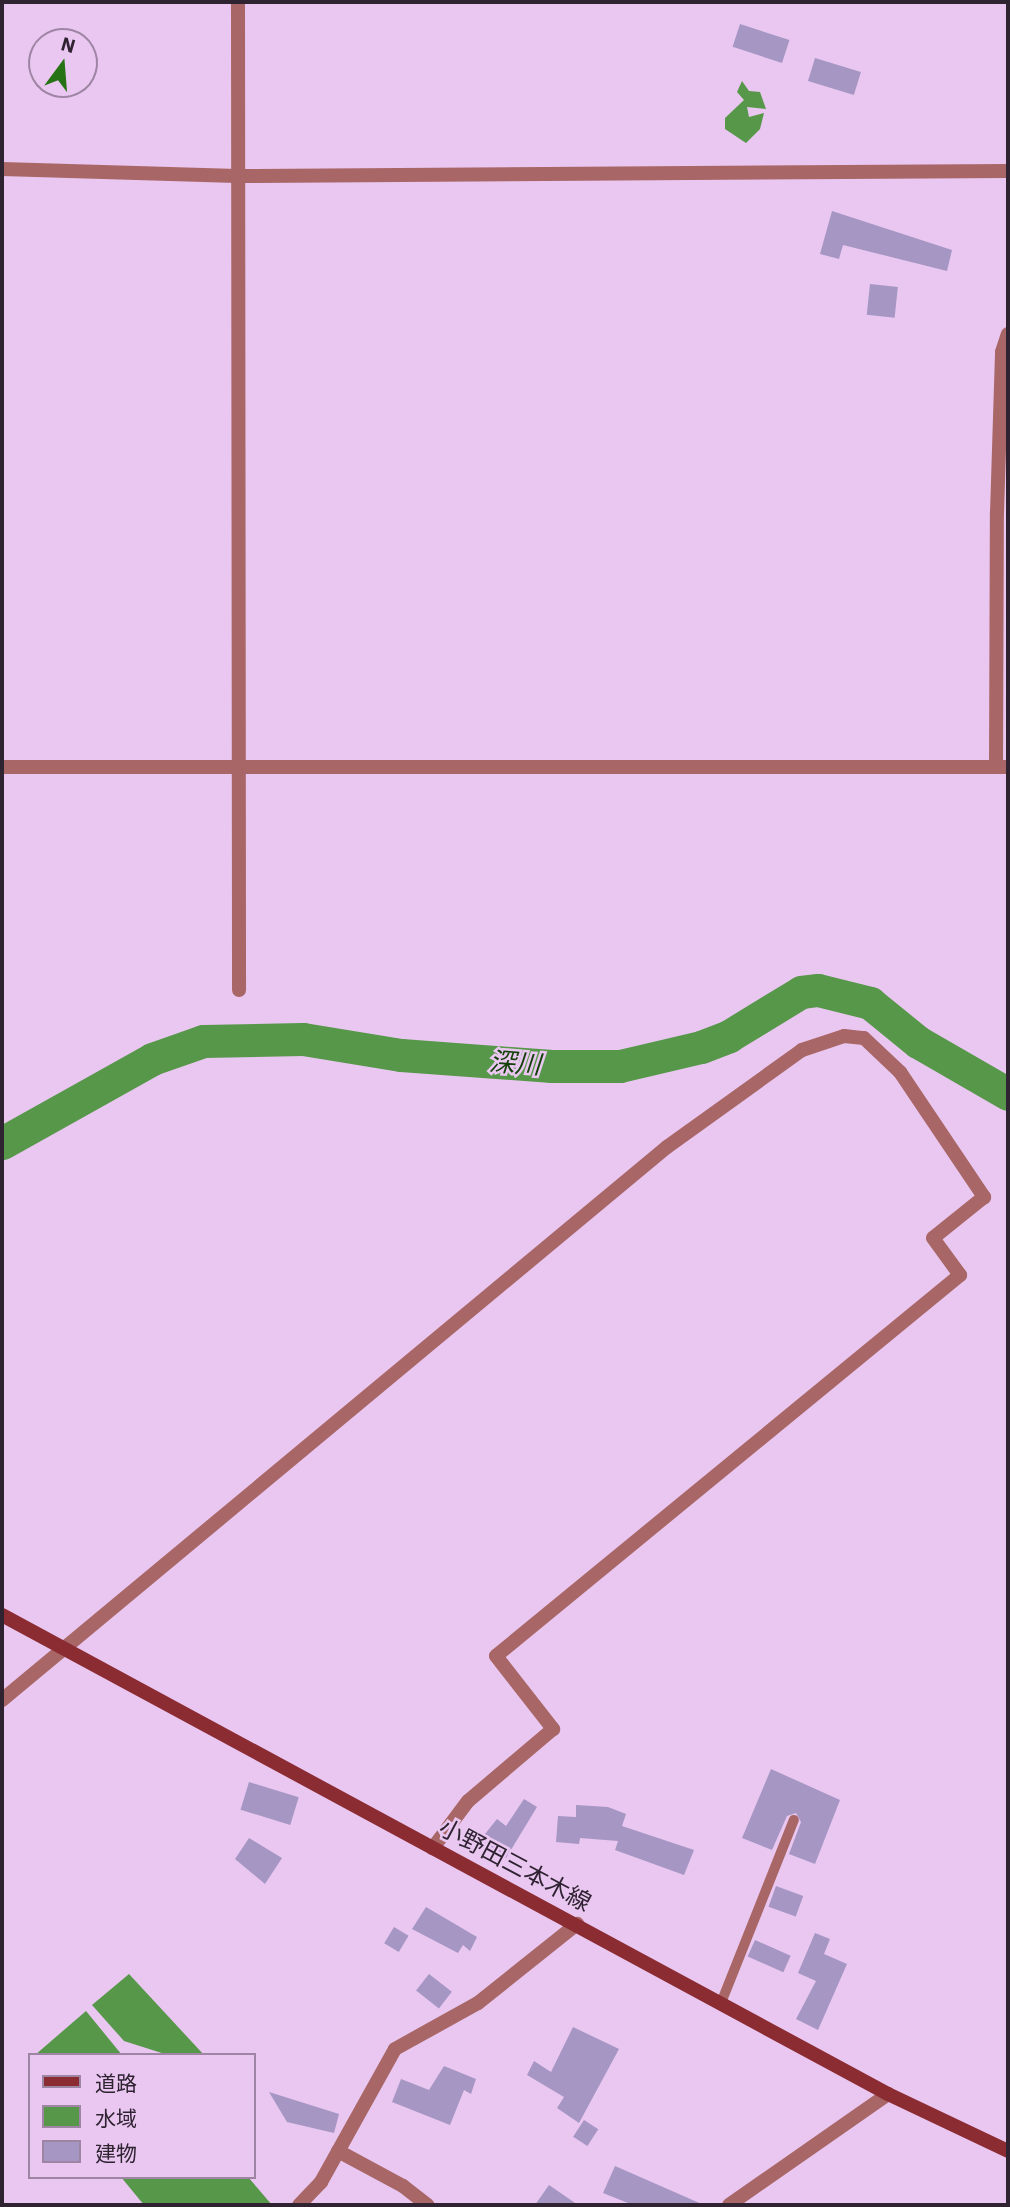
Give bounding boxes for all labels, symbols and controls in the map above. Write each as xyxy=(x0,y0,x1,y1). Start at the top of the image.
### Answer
north arrow xyxy=(28,28,98,98)
text: N xyxy=(58,31,78,58)
water label: 深川 xyxy=(488,1046,542,1080)
street label: 小野田三本木線 xyxy=(434,1813,596,1917)
legend xyxy=(28,2053,256,2179)
text: 道路 xyxy=(95,2069,137,2097)
text: 水域 xyxy=(95,2104,137,2132)
text: 建物 xyxy=(95,2139,137,2167)

